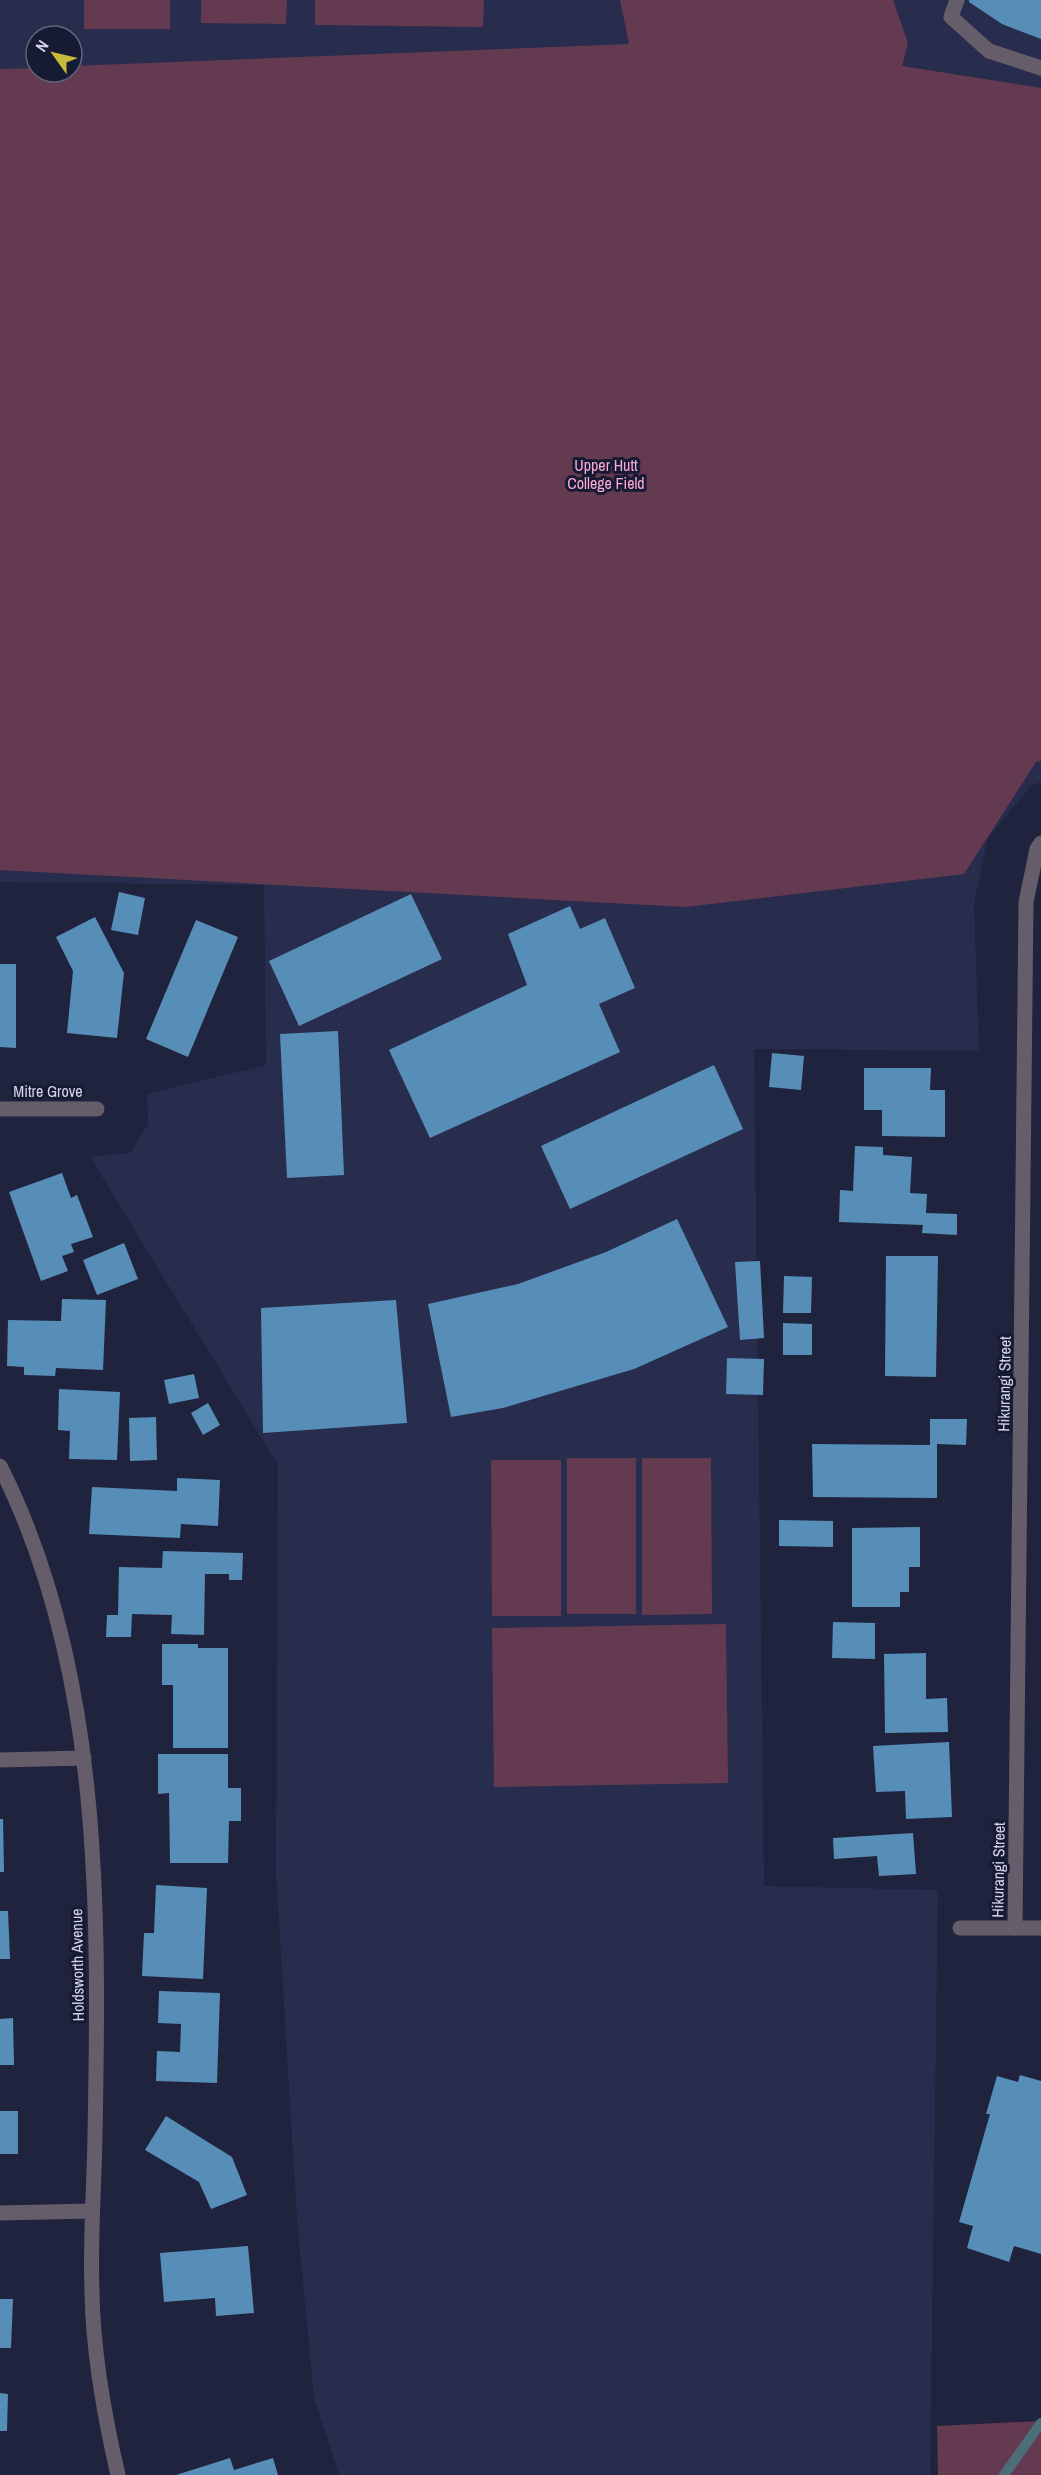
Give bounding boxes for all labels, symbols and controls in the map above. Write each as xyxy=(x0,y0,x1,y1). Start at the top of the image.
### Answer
north arrow xyxy=(24,24,84,84)
text: N xyxy=(30,36,53,56)
park label: Upper Hutt College Field xyxy=(567,454,645,494)
street label: Mitre Grove xyxy=(13,1080,83,1102)
street label: Hikurangi Street xyxy=(992,1336,1016,1432)
street label: Hikurangi Street xyxy=(986,1822,1010,1918)
street label: Holdsworth Avenue xyxy=(65,1908,89,2022)

